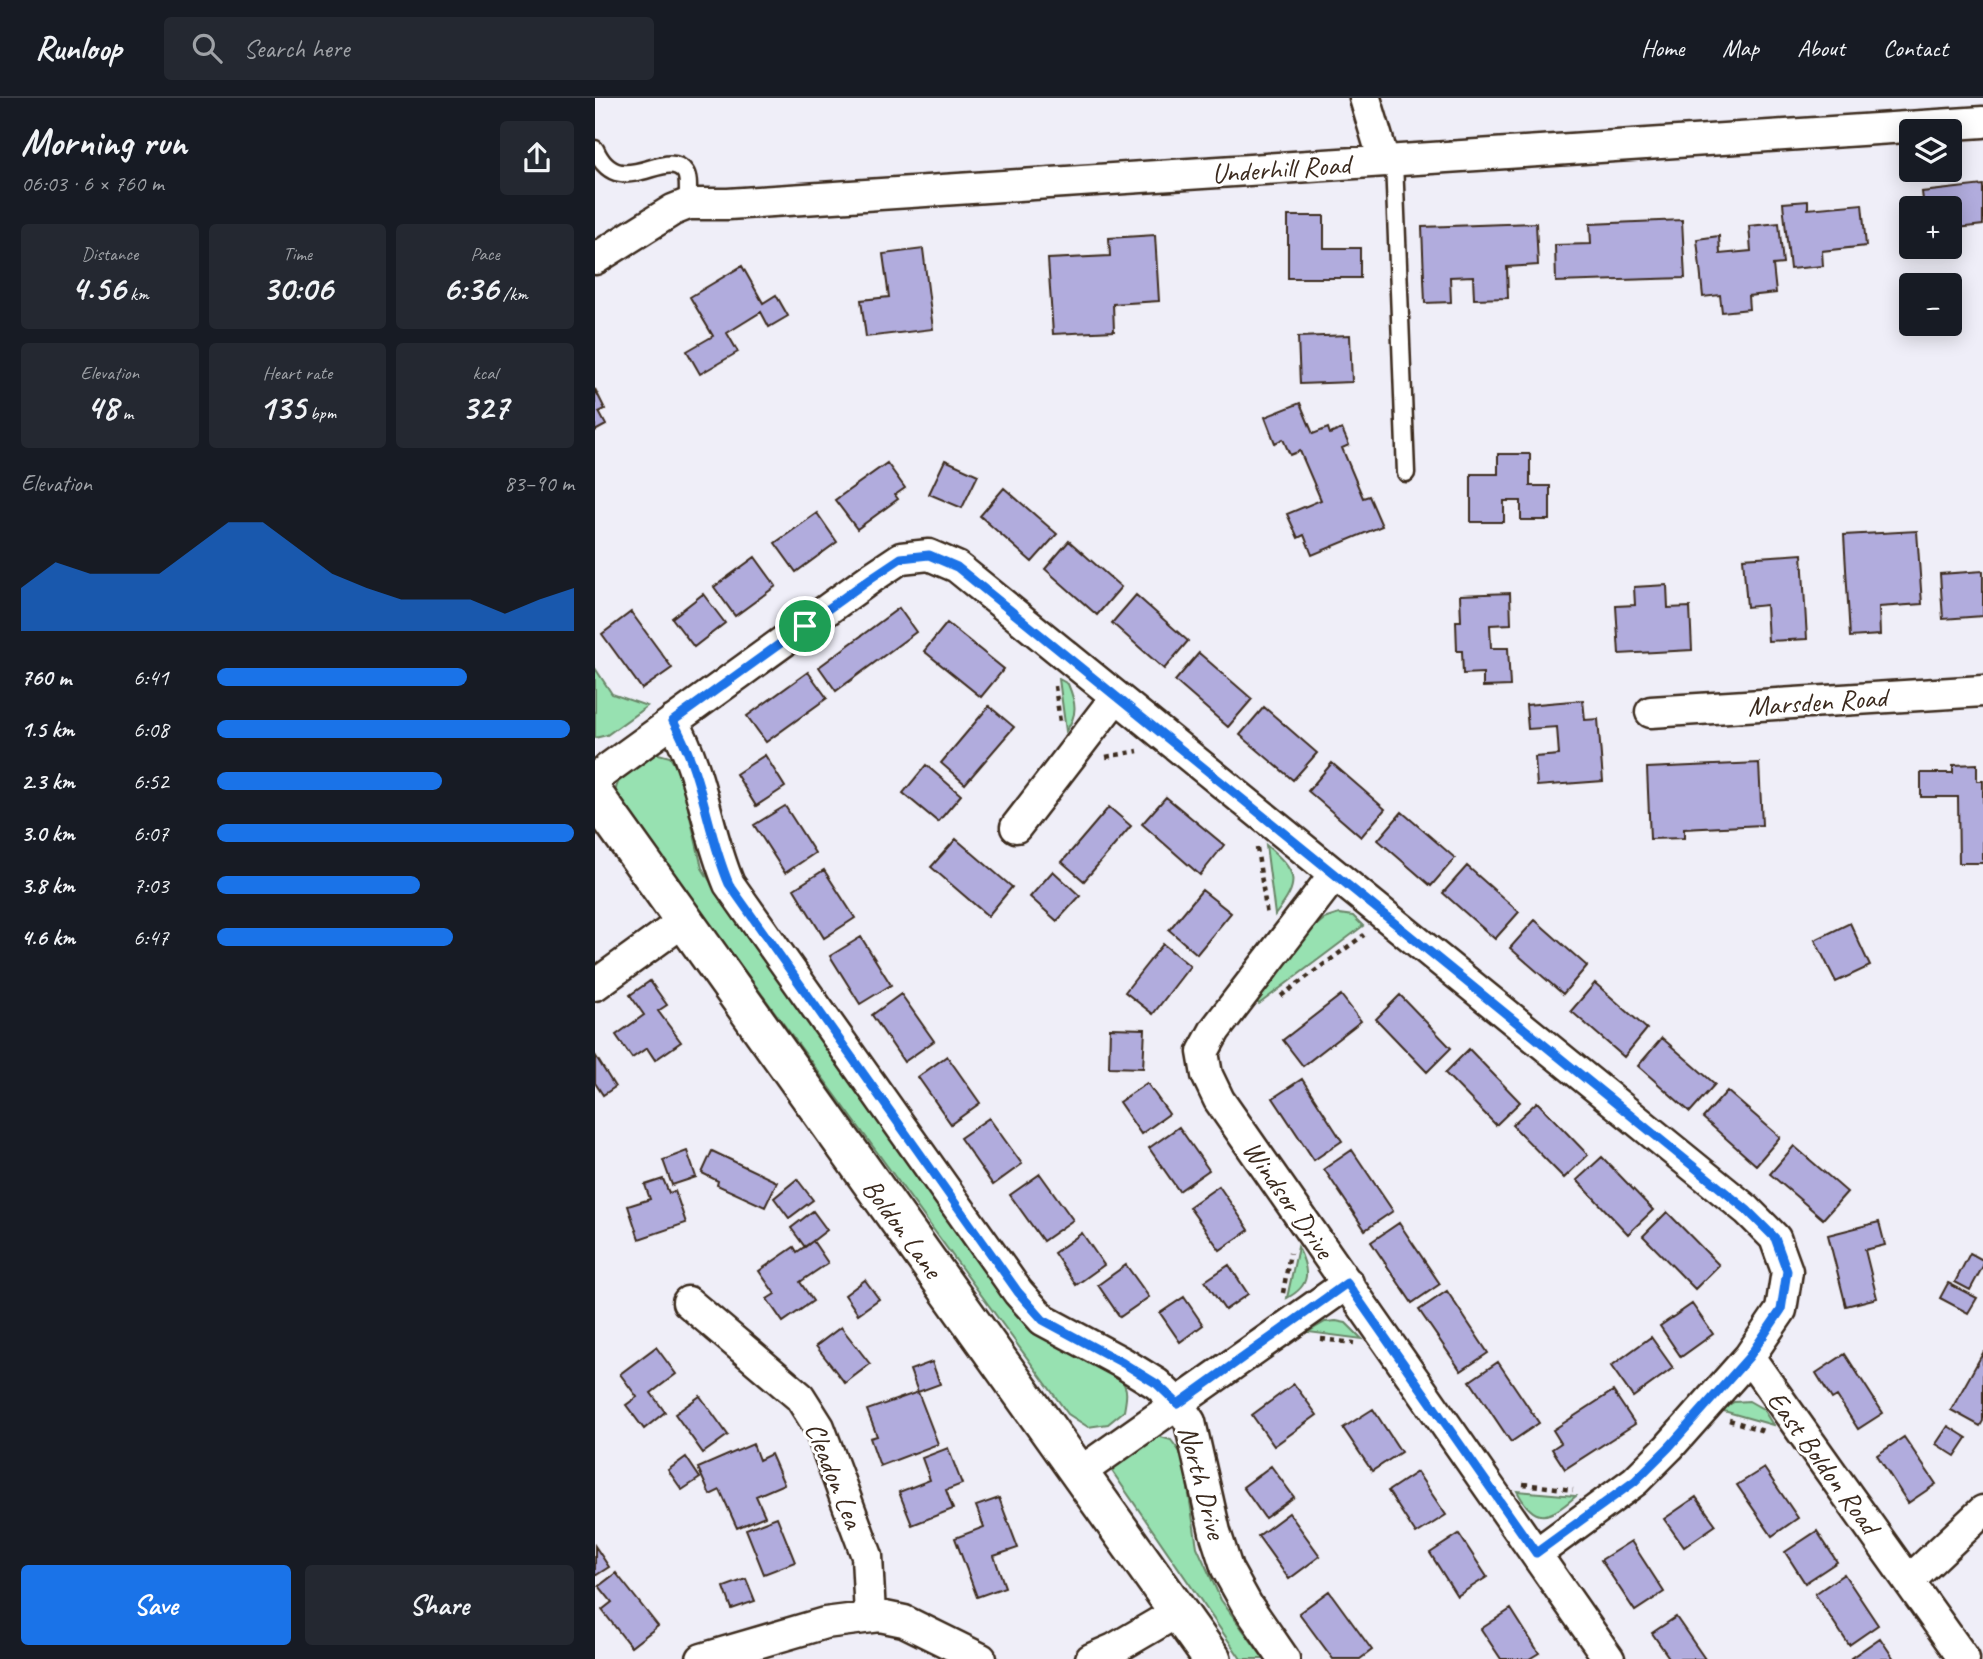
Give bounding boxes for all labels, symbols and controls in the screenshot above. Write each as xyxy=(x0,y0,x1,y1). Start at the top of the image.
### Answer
search box xyxy=(164,17,654,80)
text: Runloop xyxy=(35,27,122,69)
icon: search xyxy=(188,29,226,67)
text: Search here xyxy=(244,32,349,65)
text: Home xyxy=(1641,33,1684,63)
text: Map xyxy=(1722,33,1759,63)
text: About xyxy=(1797,33,1845,63)
text: Contact xyxy=(1883,33,1948,63)
text: Morning run xyxy=(21,119,187,166)
map controls xyxy=(1899,119,1962,336)
button: layers xyxy=(1899,119,1962,182)
button: share xyxy=(500,121,574,195)
street label: Underhill Road xyxy=(1211,146,1355,191)
text: 06:03 · 6 × 760 m xyxy=(21,169,164,198)
button: + xyxy=(1899,196,1962,259)
text: Distance xyxy=(81,242,138,266)
text: Time xyxy=(283,242,312,266)
text: Pace xyxy=(471,242,500,266)
text: 4.56 xyxy=(71,266,125,311)
text: 30:06 xyxy=(262,266,333,311)
text: 6:36 xyxy=(443,266,498,311)
button: − xyxy=(1899,273,1962,336)
text: km xyxy=(125,282,149,306)
text: /km xyxy=(498,282,528,306)
text: Elevation xyxy=(81,361,139,385)
text: Heart rate xyxy=(263,361,332,385)
text: kcal xyxy=(473,361,498,385)
text: 48 xyxy=(86,385,118,430)
text: 135 xyxy=(259,385,306,430)
text: 327 xyxy=(462,385,509,430)
text: m xyxy=(118,401,133,425)
text: bpm xyxy=(306,401,336,425)
text: Elevation xyxy=(21,469,92,498)
text: 83–90 m xyxy=(504,469,574,498)
pin xyxy=(775,596,835,656)
icon: arrive xyxy=(786,607,824,645)
text: 760 m xyxy=(21,663,71,692)
text: 6:41 xyxy=(133,663,169,692)
street label: Marsden Road xyxy=(1746,679,1892,724)
text: 1.5 km xyxy=(21,715,74,744)
text: 6:08 xyxy=(133,715,169,744)
text: 2.3 km xyxy=(21,767,75,796)
text: 6:52 xyxy=(133,767,169,796)
text: 3.0 km xyxy=(21,819,75,848)
text: 6:07 xyxy=(133,819,169,848)
text: 3.8 km xyxy=(21,871,75,900)
text: 7:03 xyxy=(133,871,169,900)
text: 4.6 km xyxy=(21,923,75,952)
text: 6:47 xyxy=(133,923,169,952)
street label: Windsor Drive xyxy=(1235,1134,1343,1267)
street label: Boldon Lane xyxy=(855,1172,952,1286)
street label: East Boldon Road xyxy=(1760,1384,1890,1544)
street label: Cleadon Lea xyxy=(798,1417,872,1535)
street label: North Drive xyxy=(1171,1422,1235,1544)
button: Save xyxy=(21,1565,291,1645)
button: Share xyxy=(305,1565,574,1645)

